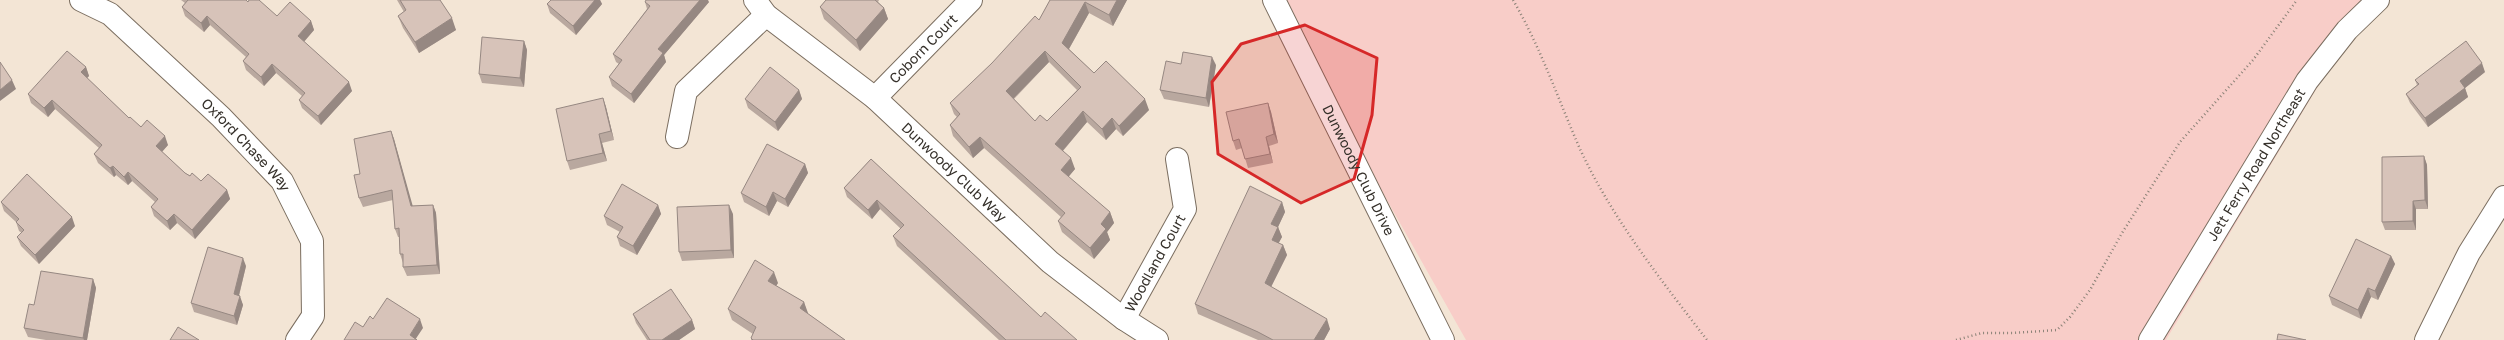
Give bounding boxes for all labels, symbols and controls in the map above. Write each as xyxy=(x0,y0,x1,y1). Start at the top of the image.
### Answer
street label: Coborn Court xyxy=(885,10,961,87)
street label: Jett Ferry Road Northeast xyxy=(2203,85,2309,244)
street label: Oxford Chase Way xyxy=(198,94,295,194)
street label: Dunwoody Club Drive xyxy=(1319,102,1399,238)
street label: Dunwoody Club Way xyxy=(898,118,1011,225)
street label: Woodland Court xyxy=(1121,211,1189,315)

